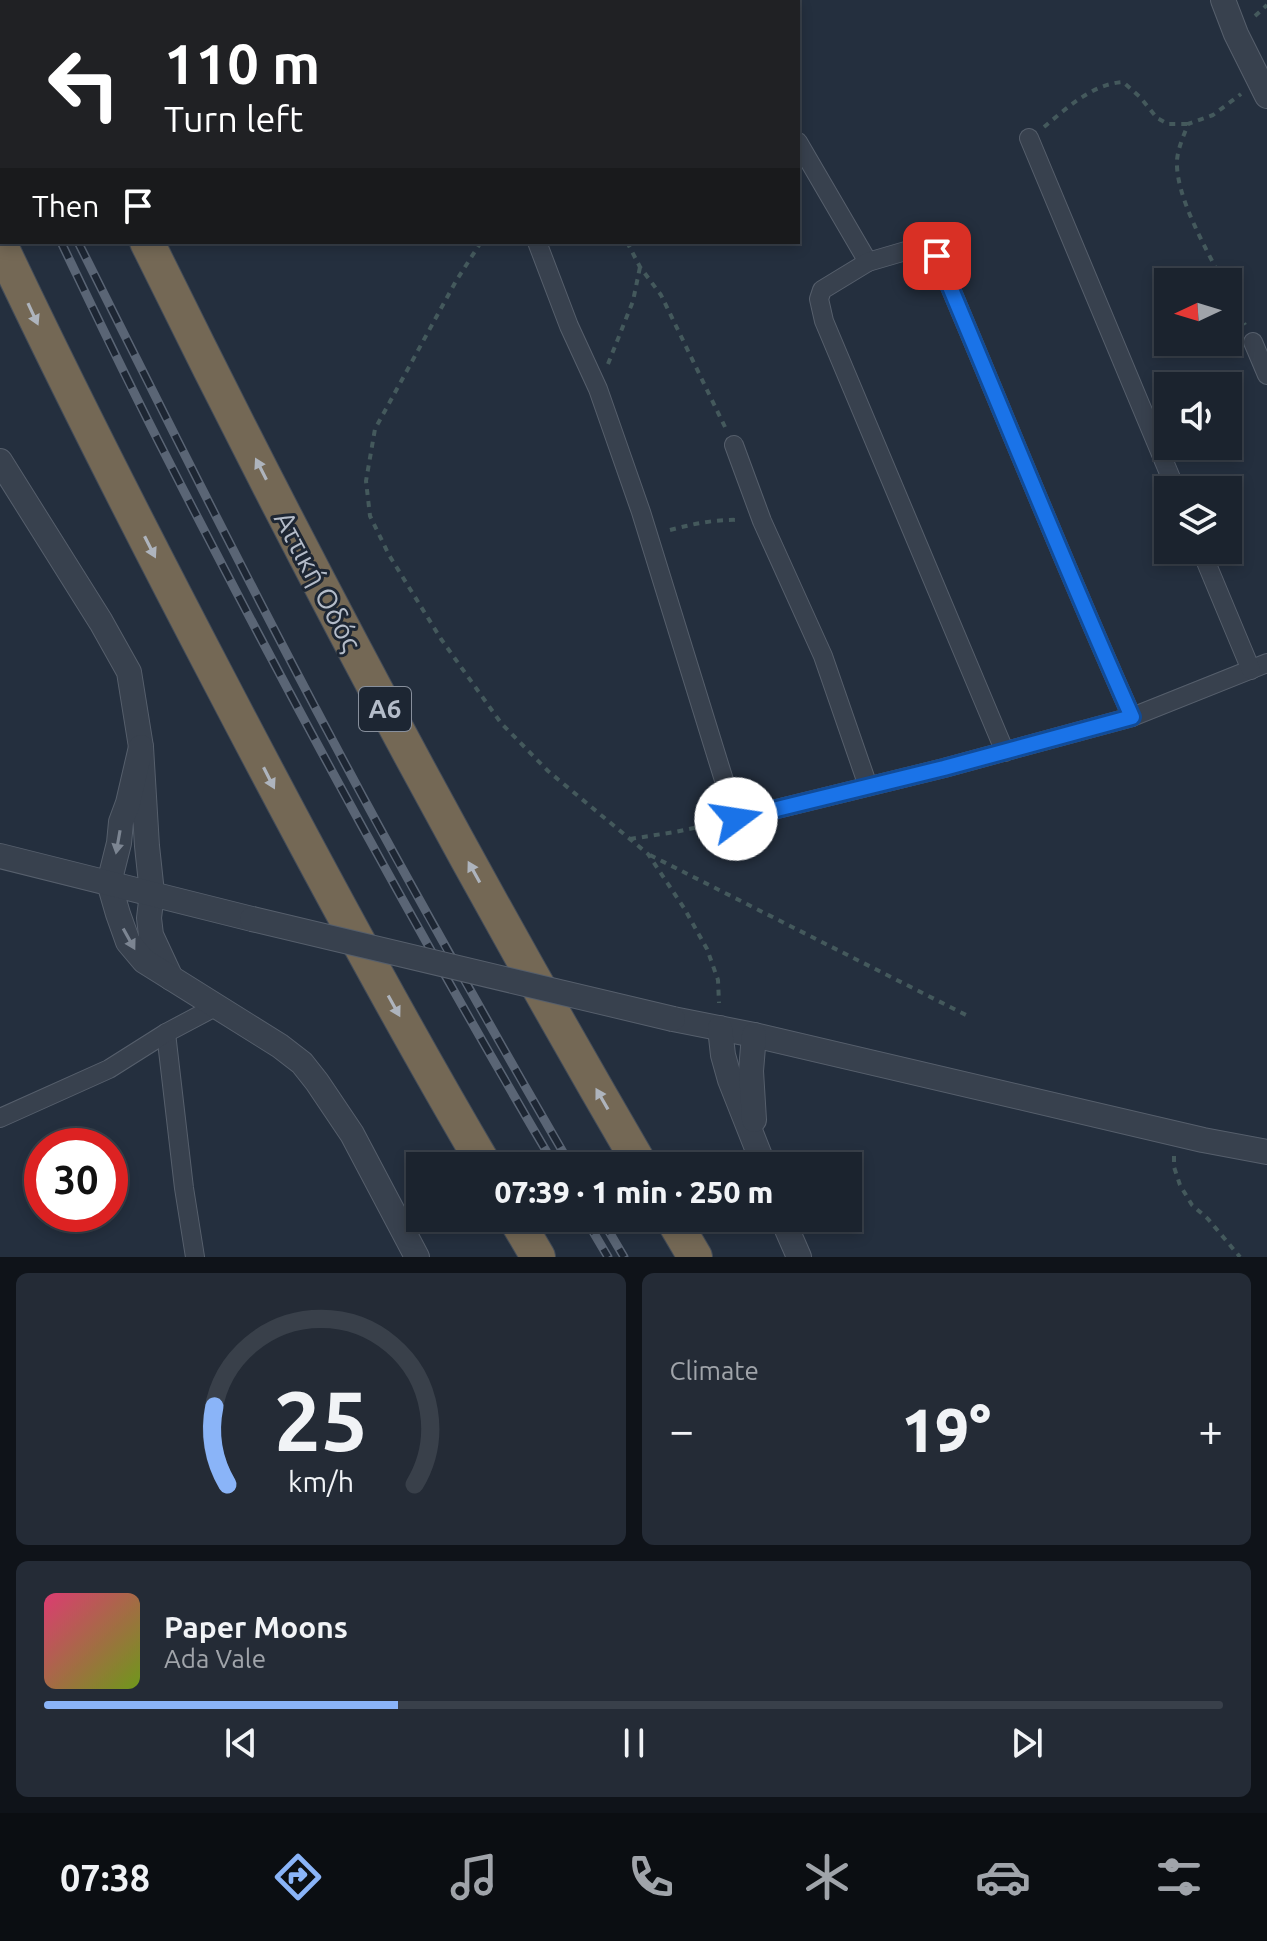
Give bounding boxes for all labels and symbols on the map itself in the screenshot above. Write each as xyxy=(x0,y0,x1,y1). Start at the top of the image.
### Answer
pin xyxy=(903,222,971,290)
north arrow xyxy=(1154,268,1242,356)
one-way arrow xyxy=(26,303,40,326)
one-way arrow xyxy=(254,458,267,481)
street label: Αττική Οδός xyxy=(268,506,368,657)
one-way arrow xyxy=(143,535,156,558)
road number: Α6 xyxy=(359,687,411,731)
one-way arrow xyxy=(263,766,276,789)
position arrow xyxy=(694,777,778,861)
one-way arrow xyxy=(111,830,123,855)
one-way arrow xyxy=(467,861,481,884)
one-way arrow xyxy=(122,928,136,950)
one-way arrow xyxy=(387,994,401,1017)
one-way arrow xyxy=(595,1088,609,1110)
speed limit sign: 30 xyxy=(24,1128,128,1232)

